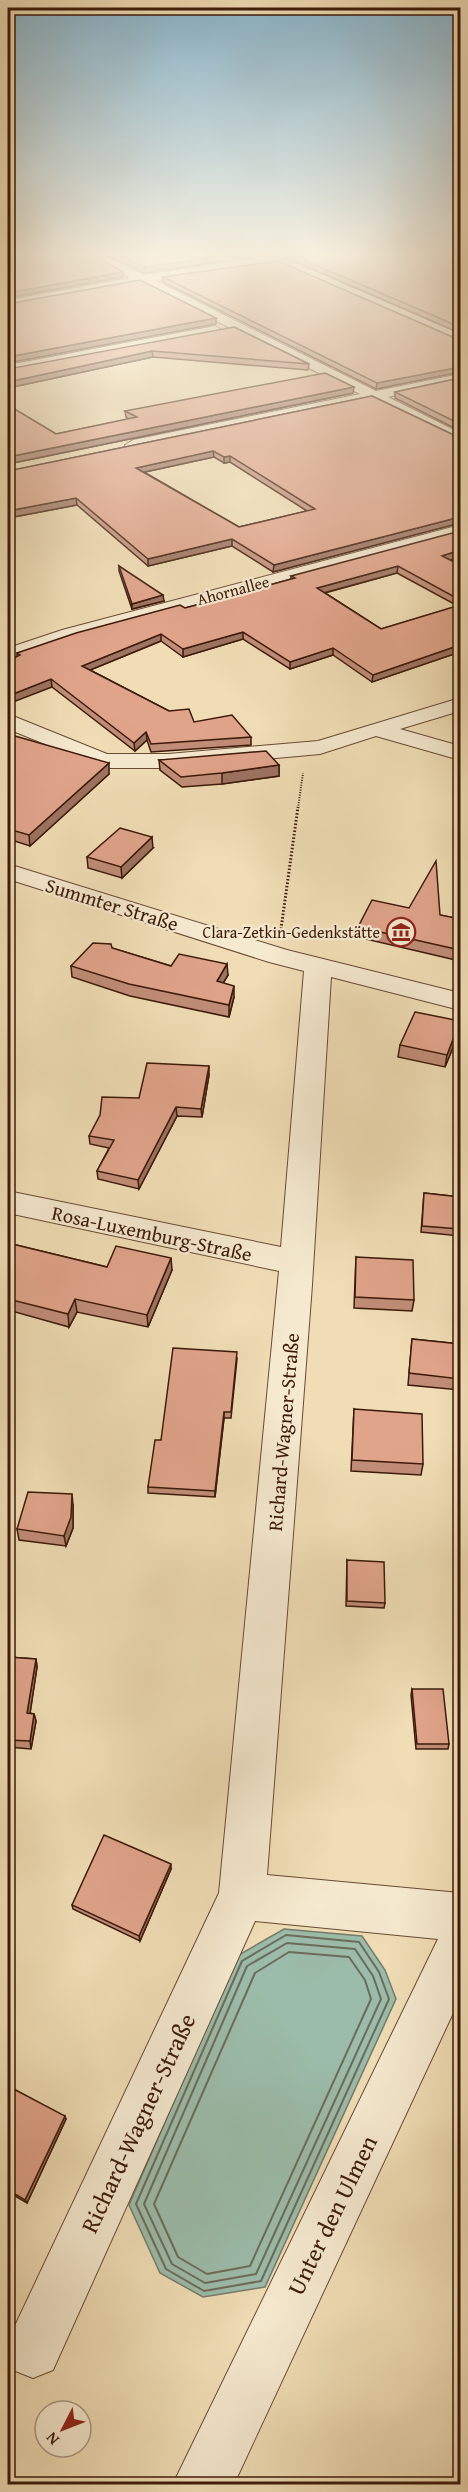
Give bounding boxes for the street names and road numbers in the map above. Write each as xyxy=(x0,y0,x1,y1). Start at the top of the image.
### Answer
street label: Ahornallee xyxy=(194,569,272,611)
street label: Summter Straße xyxy=(42,870,182,938)
street label: Rosa-Luxemburg-Straße xyxy=(49,1198,255,1268)
street label: Richard-Wagner-Straße xyxy=(260,1332,306,1532)
street label: Richard-Wagner-Straße xyxy=(72,2008,204,2238)
street label: Unter den Ulmen xyxy=(278,2129,386,2301)

